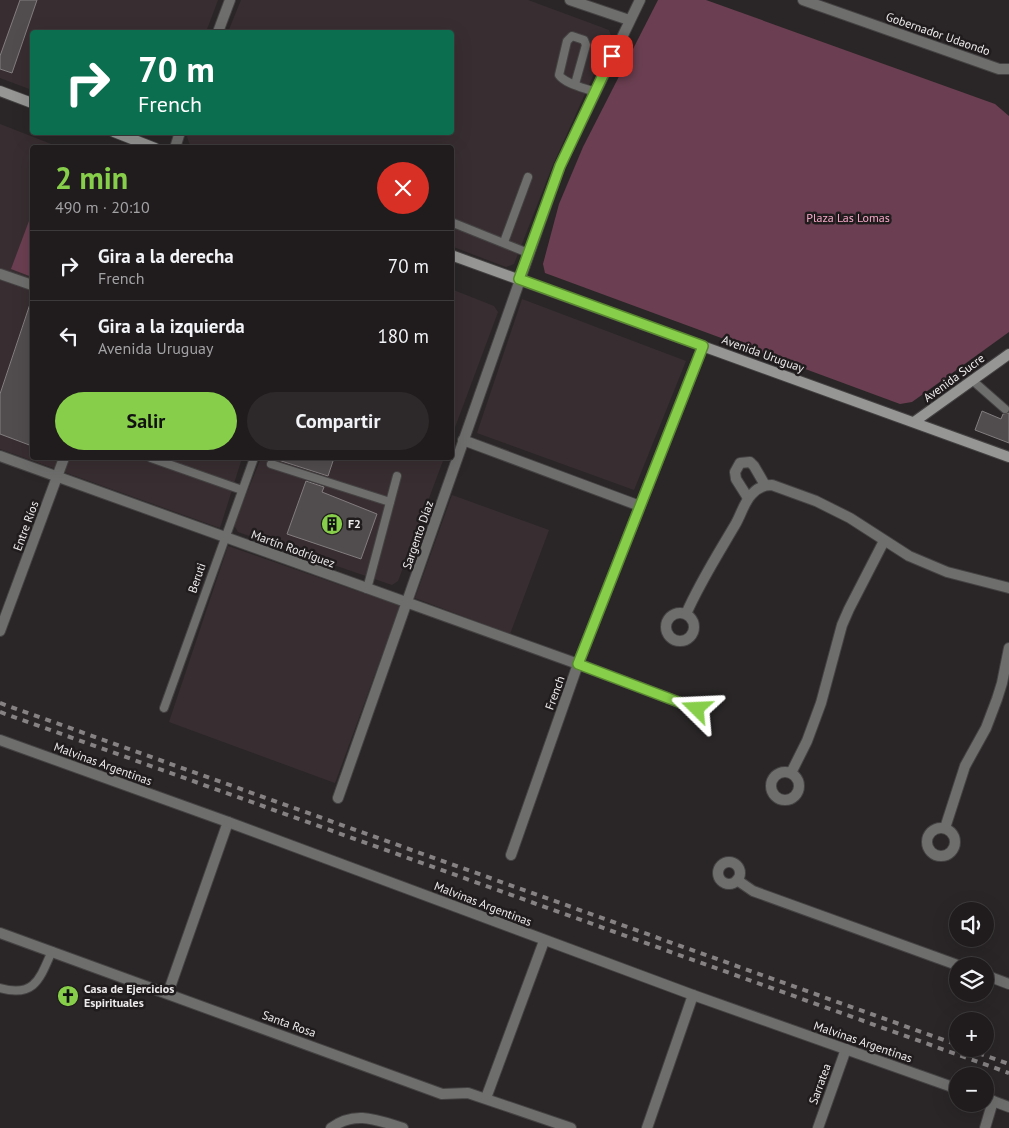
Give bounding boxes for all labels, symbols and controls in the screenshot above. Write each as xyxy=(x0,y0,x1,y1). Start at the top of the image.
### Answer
street label: Gobernador Udaondo xyxy=(884,9,992,58)
pin xyxy=(591,35,633,77)
icon: arrive xyxy=(598,42,626,70)
text: 70 m xyxy=(138,46,215,92)
icon: right xyxy=(55,50,120,115)
text: French xyxy=(138,90,202,118)
text: 2 min xyxy=(55,158,128,197)
button: close xyxy=(377,162,429,214)
text: 490 m · 20:10 xyxy=(55,197,150,217)
park label: Plaza Las Lomas xyxy=(806,210,890,225)
text: Gira a la derecha xyxy=(98,244,234,268)
icon: right xyxy=(55,252,83,280)
text: 70 m xyxy=(388,254,429,278)
text: French xyxy=(98,268,145,288)
text: Gira a la izquierda xyxy=(98,314,245,338)
icon: left xyxy=(55,322,83,350)
text: 180 m xyxy=(377,324,429,348)
street label: Avenida Uruguay xyxy=(720,332,807,376)
text: Avenida Uruguay xyxy=(98,338,213,358)
street label: Avenida Sucre xyxy=(920,350,987,405)
button: Salir xyxy=(55,392,237,450)
button: Compartir xyxy=(247,392,429,450)
street label: Entre Ríos xyxy=(10,499,41,553)
street label: Sargento Díaz xyxy=(399,499,436,571)
building icon: F2 xyxy=(320,512,344,536)
place label: F2 xyxy=(348,516,361,531)
street label: Martín Rodríguez xyxy=(249,526,337,571)
street label: Beruti xyxy=(184,561,209,595)
street label: French xyxy=(542,674,568,712)
position arrow xyxy=(670,682,722,734)
street label: Malvinas Argentinas xyxy=(52,739,154,788)
street label: Malvinas Argentinas xyxy=(432,878,534,929)
map controls xyxy=(949,902,994,1112)
button: sound xyxy=(949,902,994,947)
button: layers xyxy=(949,957,994,1002)
place label: Casa de Ejercicios Espirituales xyxy=(84,981,174,1010)
church icon: Casa de Ejercicios Espirituales xyxy=(56,984,80,1008)
street label: Santa Rosa xyxy=(260,1007,318,1040)
button: + xyxy=(949,1012,994,1057)
street label: Malvinas Argentinas xyxy=(812,1018,914,1065)
street label: Sarratea xyxy=(805,1061,834,1106)
button: − xyxy=(949,1067,994,1112)

